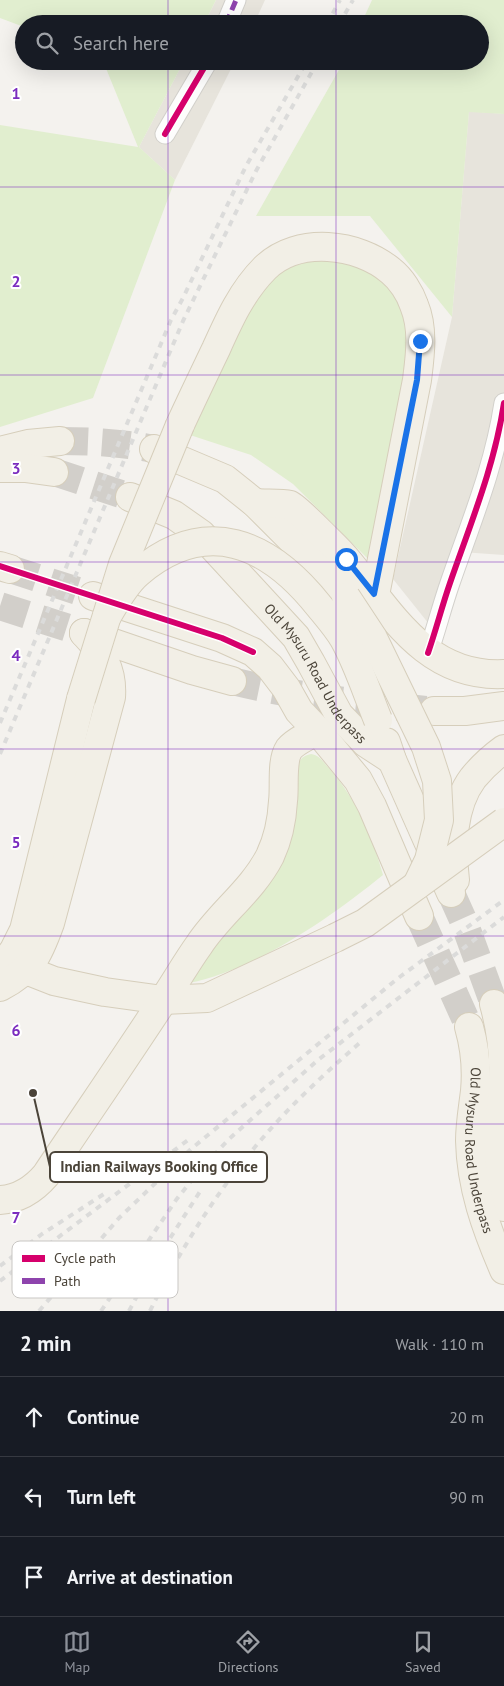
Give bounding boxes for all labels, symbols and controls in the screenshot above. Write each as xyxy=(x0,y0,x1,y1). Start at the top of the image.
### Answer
search box xyxy=(15,15,489,70)
icon: search xyxy=(33,29,61,57)
text: Search here xyxy=(73,31,169,55)
text: 1 xyxy=(11,83,21,103)
text: 2 xyxy=(11,271,21,291)
route end xyxy=(409,330,432,353)
text: 3 xyxy=(11,458,21,478)
route start xyxy=(335,548,358,571)
street label: Old Mysuru Road Underpass xyxy=(260,599,371,747)
text: 4 xyxy=(11,645,21,665)
text: 5 xyxy=(11,832,21,852)
text: 6 xyxy=(11,1020,21,1040)
street label: Old Mysuru Road Underpass xyxy=(461,1067,498,1236)
callout: Indian Railways Booking Office xyxy=(50,1152,267,1182)
text: Indian Railways Booking Office xyxy=(60,1157,258,1176)
text: 7 xyxy=(11,1207,21,1227)
legend xyxy=(12,1241,178,1298)
text: Cycle path xyxy=(54,1249,116,1267)
text: Path xyxy=(54,1272,81,1290)
text: 2 min xyxy=(20,1330,71,1357)
text: Walk · 110 m xyxy=(395,1334,484,1354)
icon: ahead xyxy=(20,1403,48,1431)
text: Continue xyxy=(67,1405,139,1429)
text: 20 m xyxy=(449,1407,484,1427)
icon: left xyxy=(20,1483,48,1511)
text: Turn left xyxy=(67,1485,136,1509)
text: 90 m xyxy=(449,1487,484,1507)
icon: arrive xyxy=(20,1563,48,1591)
text: Arrive at destination xyxy=(67,1565,233,1589)
tab: Map xyxy=(63,1628,91,1676)
tab: Directions xyxy=(218,1628,278,1676)
tab: Saved xyxy=(405,1628,441,1676)

